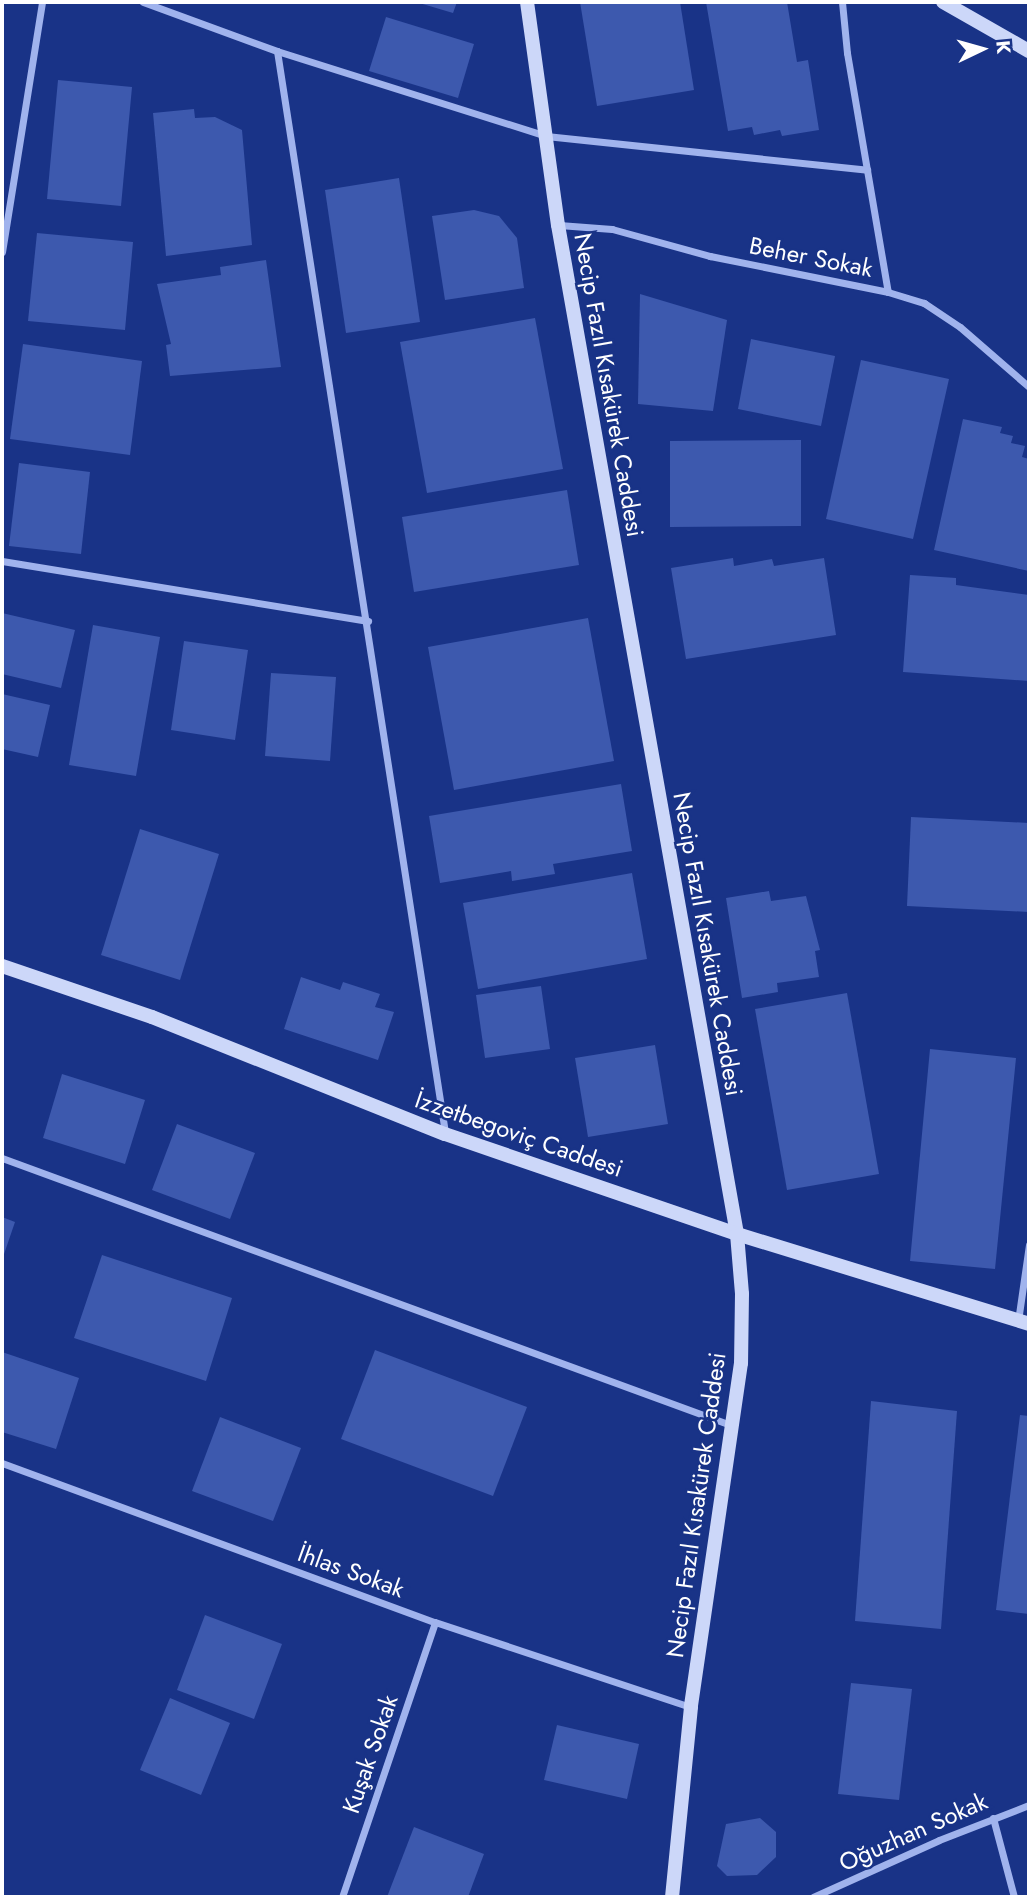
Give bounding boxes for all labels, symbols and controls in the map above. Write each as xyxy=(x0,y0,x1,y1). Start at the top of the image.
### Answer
north arrow xyxy=(947,14,1017,84)
text: K xyxy=(989,39,1017,55)
street label: Necip Fazıl Kısakürek Caddesi xyxy=(568,231,650,539)
street label: Beher Sokak xyxy=(747,231,875,283)
street label: Necip Fazıl Kısakürek Caddesi xyxy=(667,790,749,1098)
street label: İzzetbegoviç Caddesi xyxy=(411,1085,627,1183)
street label: Necip Fazıl Kısakürek Caddesi xyxy=(660,1350,732,1660)
street label: İhlas Sokak xyxy=(294,1538,408,1604)
street label: Kuşak Sokak xyxy=(336,1691,404,1817)
street label: Oğuzhan Sokak xyxy=(834,1786,992,1878)

